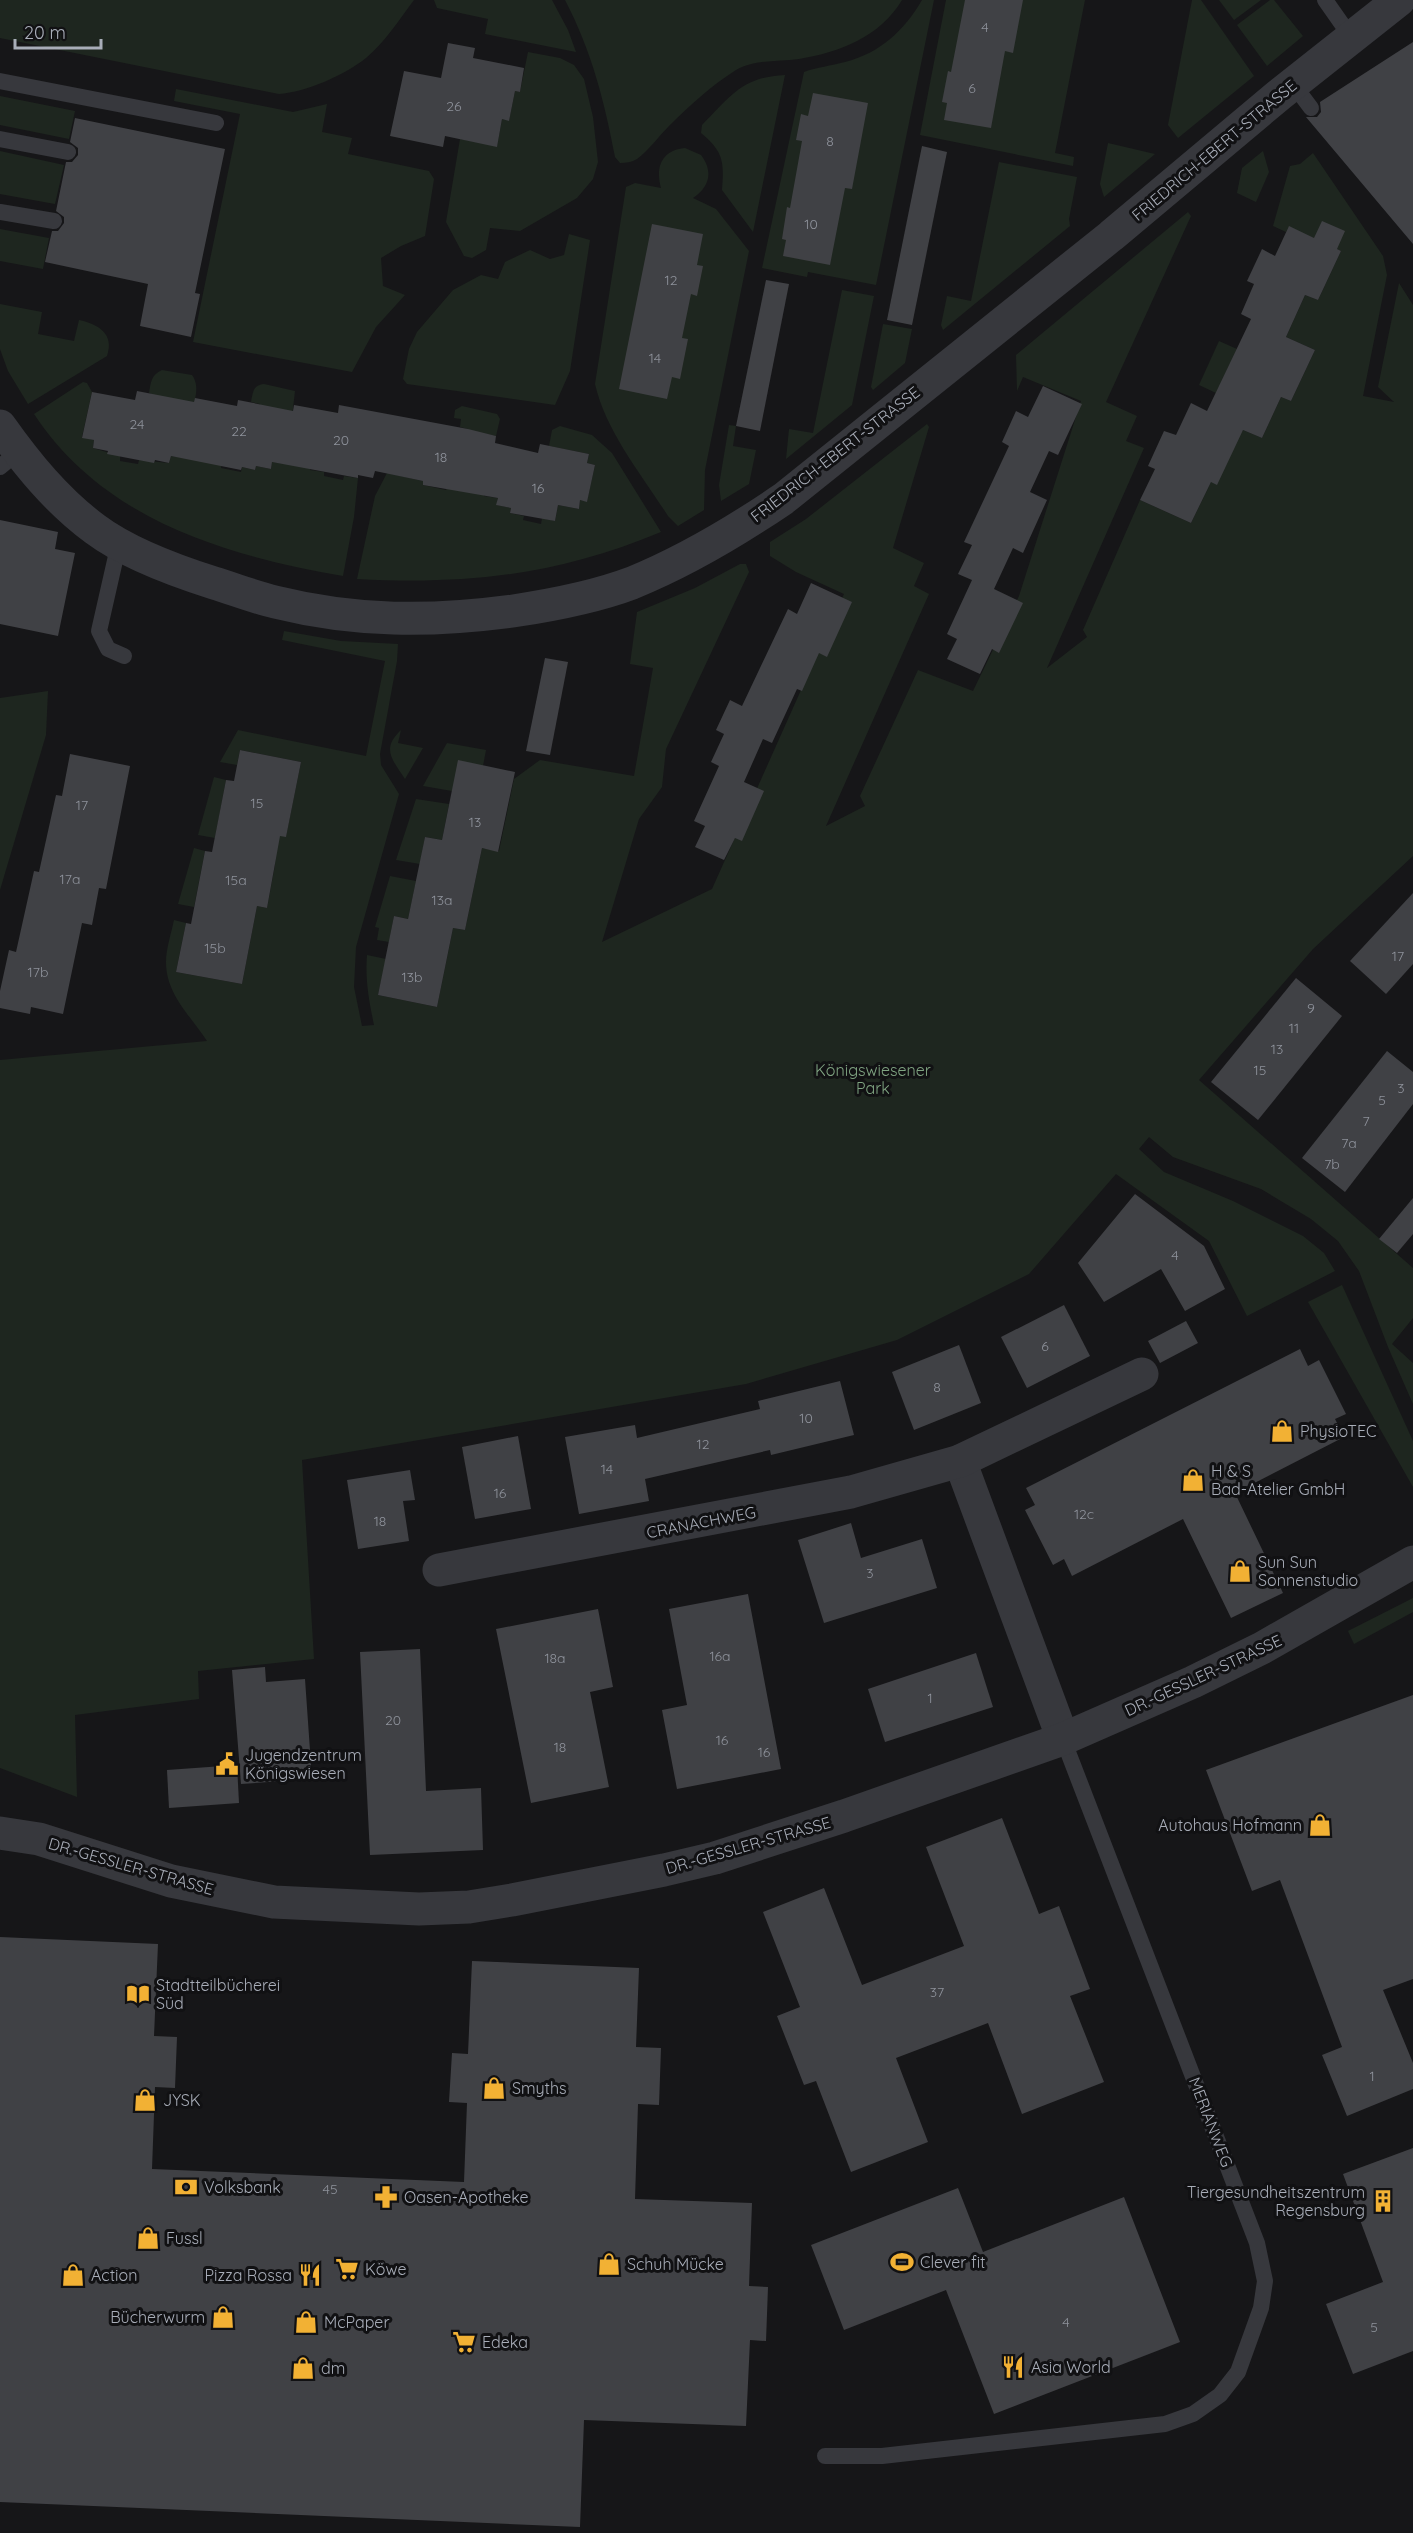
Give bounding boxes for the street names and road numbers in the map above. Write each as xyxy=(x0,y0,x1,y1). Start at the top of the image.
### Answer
street label: FRIEDRICH-EBERT-STRASSE xyxy=(1127,75,1301,225)
street label: FRIEDRICH-EBERT-STRASSE xyxy=(746,382,924,526)
street label: CRANACHWEG xyxy=(645,1502,757,1542)
street label: DR.-GESSLER-STRASSE xyxy=(1121,1630,1285,1720)
street label: DR.-GESSLER-STRASSE xyxy=(663,1812,833,1878)
street label: DR.-GESSLER-STRASSE xyxy=(46,1833,216,1899)
street label: MERIANWEG xyxy=(1185,2074,1237,2170)

